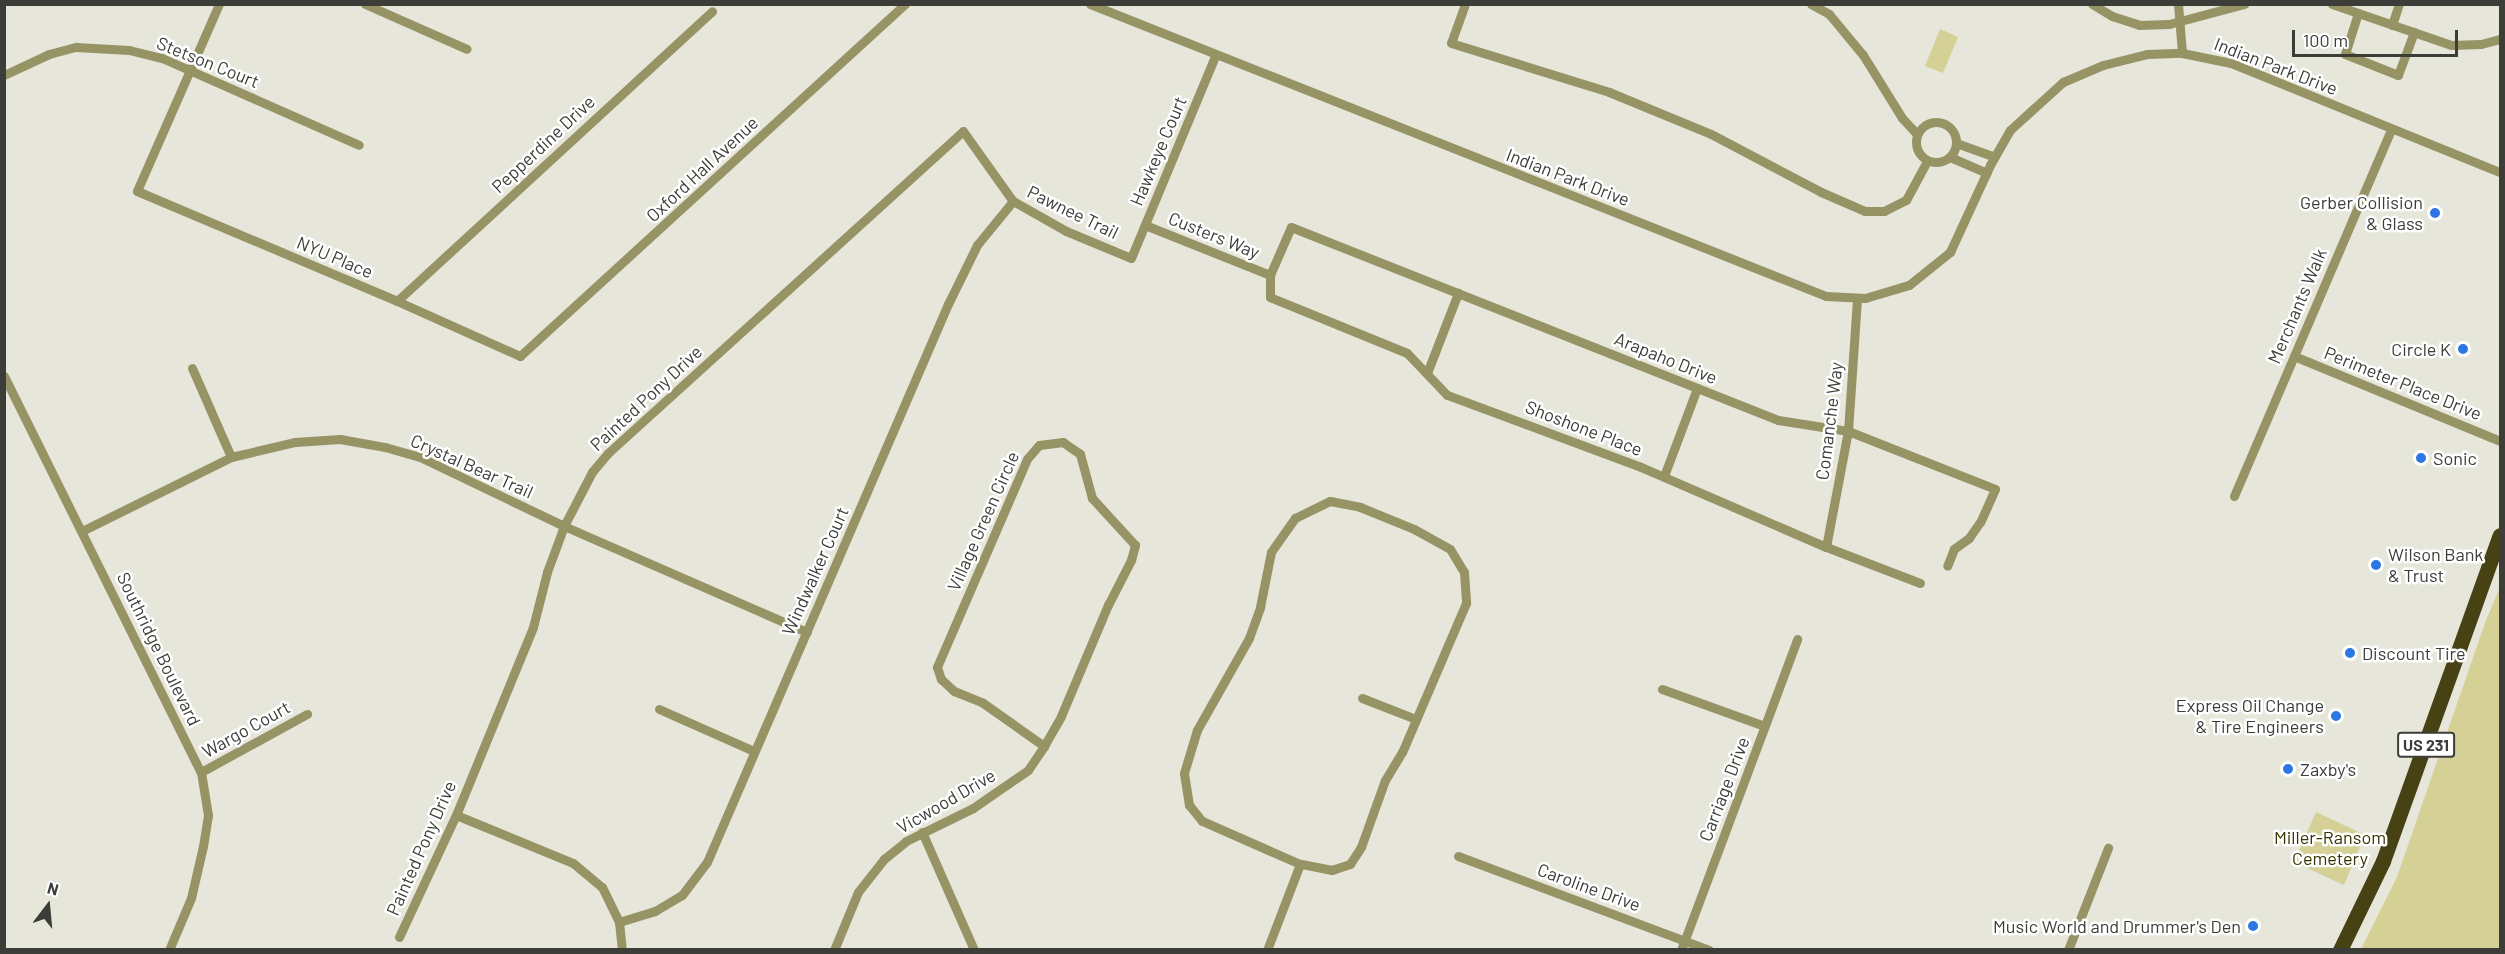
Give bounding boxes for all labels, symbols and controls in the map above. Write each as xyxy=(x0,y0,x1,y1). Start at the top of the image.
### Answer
scale bar xyxy=(2295,18,2462,56)
text: 100 m xyxy=(2303,29,2348,51)
street label: Stetson Court xyxy=(154,32,262,92)
street label: Indian Park Drive xyxy=(2211,33,2341,99)
street label: Pepperdine Drive xyxy=(487,91,599,197)
street label: Hawkeye Court xyxy=(1125,93,1191,209)
street label: Oxford Hall Avenue xyxy=(642,112,762,226)
street label: Indian Park Drive xyxy=(1503,144,1633,210)
street label: Pawnee Trail xyxy=(1024,181,1122,243)
place label: Gerber Collision & Glass xyxy=(2300,192,2423,234)
marker: Gerber Collision & Glass xyxy=(2428,206,2442,220)
street label: Custers Way xyxy=(1165,207,1263,263)
street label: NYU Place xyxy=(294,231,376,283)
street label: Merchants Walk xyxy=(2263,245,2331,367)
street label: Arapaho Drive xyxy=(1611,328,1721,388)
place label: Circle K xyxy=(2391,338,2451,360)
street label: Painted Pony Drive xyxy=(586,341,706,455)
street label: Perimeter Place Drive xyxy=(2321,342,2485,424)
marker: Circle K xyxy=(2456,342,2470,356)
street label: Comanche Way xyxy=(1811,361,1847,481)
street label: Shoshone Place xyxy=(1522,396,1646,460)
street label: Crystal Bear Trail xyxy=(407,429,537,503)
place label: Sonic xyxy=(2433,447,2477,469)
street label: Village Green Circle xyxy=(943,448,1023,594)
marker: Sonic xyxy=(2414,451,2428,465)
street label: Windwalker Court xyxy=(777,504,853,638)
place label: Wilson Bank & Trust xyxy=(2388,544,2483,586)
marker: Wilson Bank & Trust xyxy=(2369,558,2383,572)
street label: Southridge Boulevard xyxy=(112,569,206,729)
place label: Discount Tire xyxy=(2362,642,2466,664)
marker: Discount Tire xyxy=(2343,646,2357,660)
place label: Express Oil Change & Tire Engineers xyxy=(2176,695,2324,738)
street label: Wargo Court xyxy=(198,696,294,762)
marker: Express Oil Change & Tire Engineers xyxy=(2329,709,2343,723)
road number: US 231 xyxy=(2396,732,2456,758)
street label: Carriage Drive xyxy=(1694,734,1754,844)
place label: Zaxby's xyxy=(2300,758,2356,780)
marker: Zaxby's xyxy=(2281,762,2295,776)
street label: Vicwood Drive xyxy=(893,764,999,838)
street label: Painted Pony Drive xyxy=(382,777,460,919)
park label: Miller-Ransom Cemetery xyxy=(2274,827,2386,870)
street label: Caroline Drive xyxy=(1535,858,1643,916)
north arrow xyxy=(18,876,78,936)
text: N xyxy=(45,878,61,899)
place label: Music World and Drummer's Den xyxy=(1993,915,2241,937)
marker: Music World and Drummer's Den xyxy=(2246,919,2260,933)

